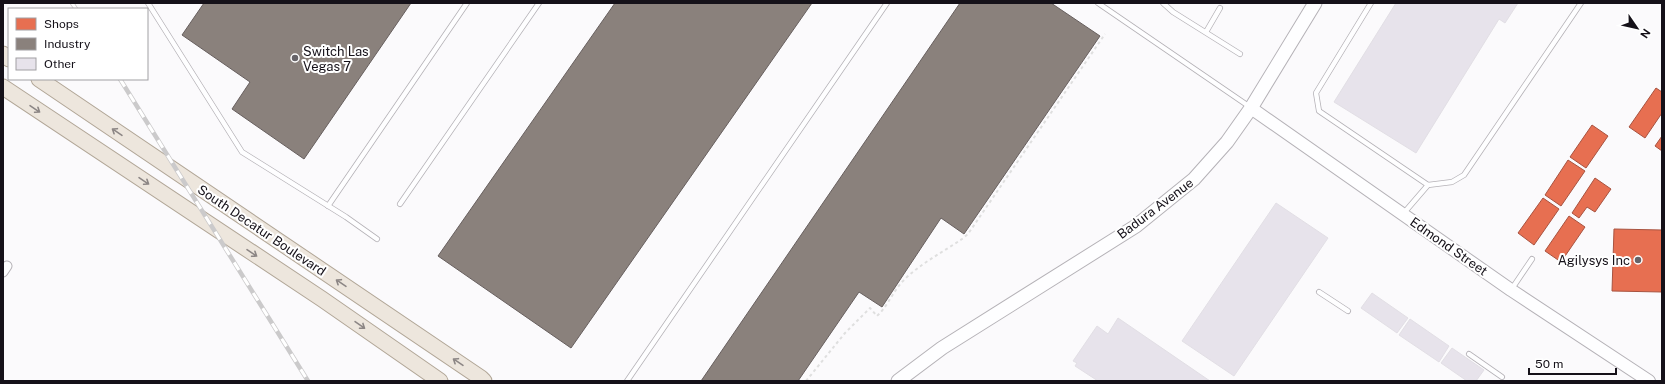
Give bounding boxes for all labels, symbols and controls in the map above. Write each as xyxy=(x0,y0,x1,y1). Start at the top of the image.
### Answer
legend xyxy=(8,8,148,80)
north arrow xyxy=(1617,8,1657,48)
text: Shops xyxy=(44,17,79,31)
text: N xyxy=(1638,27,1653,41)
text: Industry xyxy=(44,37,91,51)
place label: Switch Las Vegas 7 xyxy=(303,44,369,74)
marker: Switch Las Vegas 7 xyxy=(290,53,300,63)
text: Other xyxy=(44,57,76,71)
one-way arrow xyxy=(30,104,41,113)
one-way arrow xyxy=(112,128,123,136)
street label: Badura Avenue xyxy=(1114,175,1196,242)
one-way arrow xyxy=(138,177,150,185)
street label: South Decatur Boulevard xyxy=(195,182,329,279)
street label: Edmond Street xyxy=(1407,214,1490,279)
one-way arrow xyxy=(246,249,258,257)
place label: Agilysys Inc xyxy=(1558,253,1630,268)
marker: Agilysys Inc xyxy=(1633,255,1643,265)
one-way arrow xyxy=(336,279,347,287)
one-way arrow xyxy=(354,321,365,329)
scale bar xyxy=(1529,350,1616,376)
text: 50 m xyxy=(1535,357,1563,371)
one-way arrow xyxy=(453,358,464,366)

